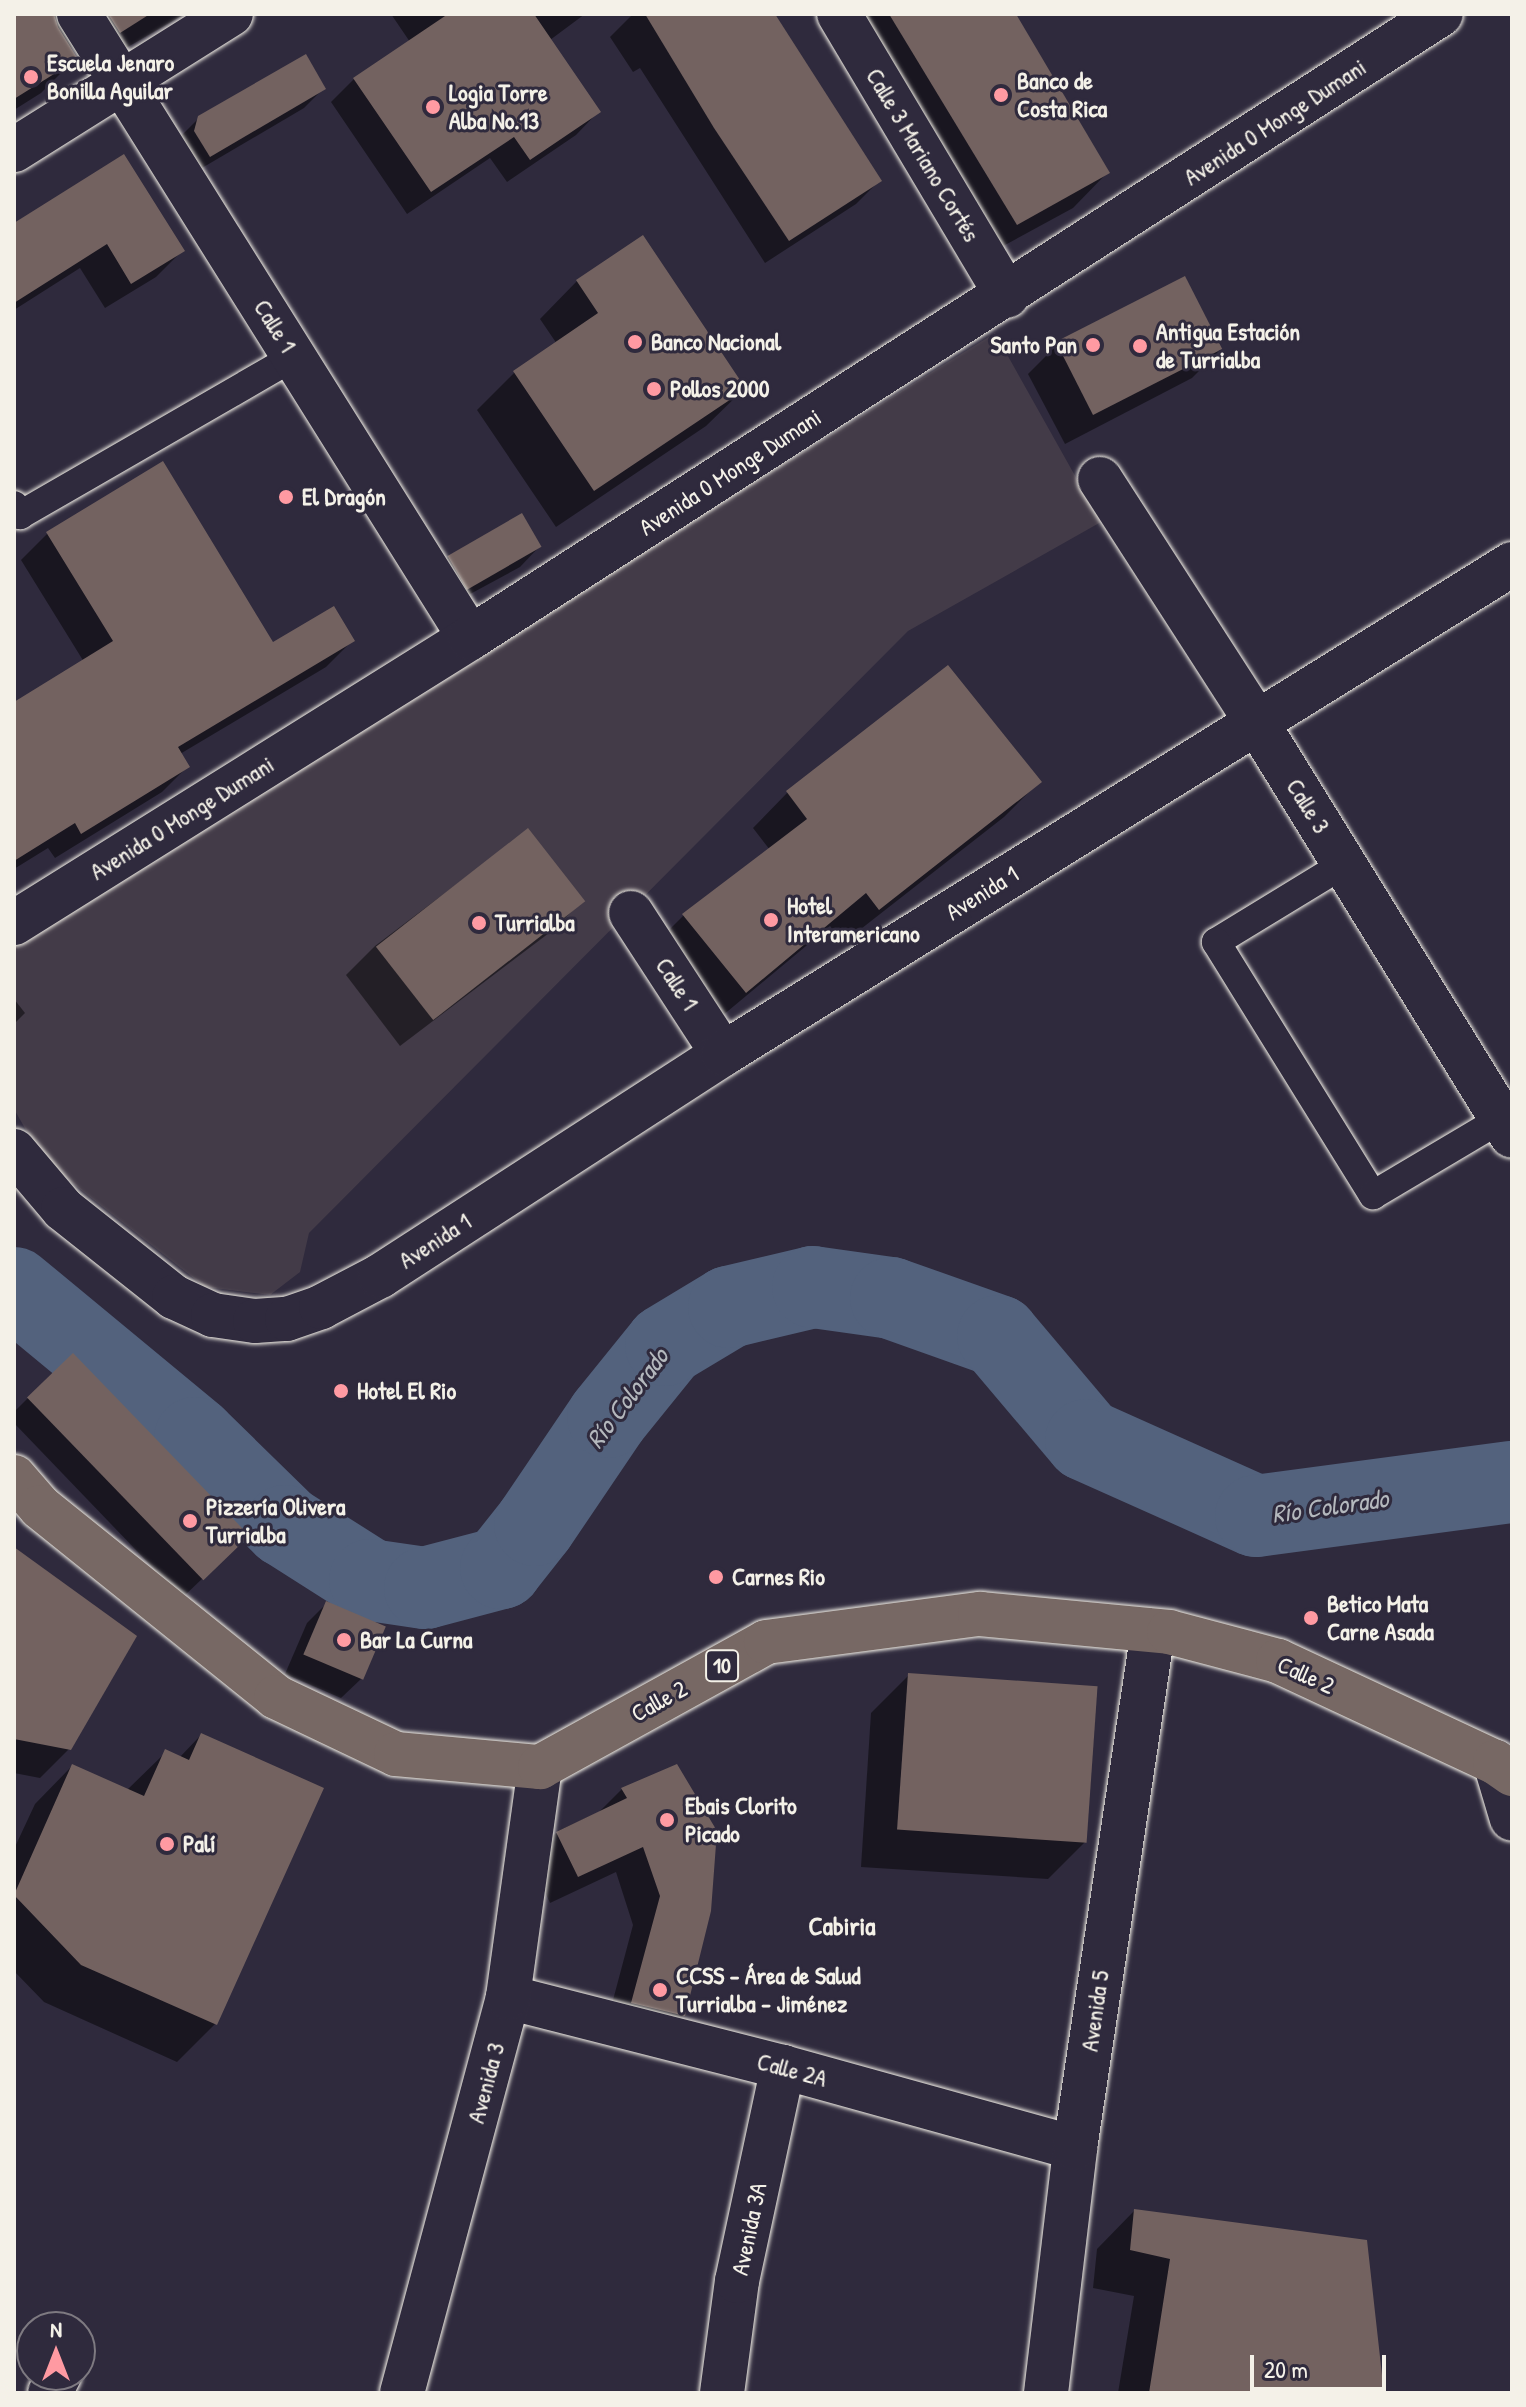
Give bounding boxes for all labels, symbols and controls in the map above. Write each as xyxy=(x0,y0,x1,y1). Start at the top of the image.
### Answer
place label: Escuela Jenaro Bonilla Aguilar xyxy=(47,49,174,105)
street label: Avenida 0 Monge Dumani xyxy=(1179,52,1371,192)
street label: Calle 3 Mariano Cortés xyxy=(860,63,986,247)
place label: Banco de Costa Rica xyxy=(1017,67,1107,123)
marker: Escuela Jenaro Bonilla Aguilar xyxy=(22,68,40,86)
place label: Logia Torre Alba No.13 xyxy=(449,79,548,135)
marker: Banco de Costa Rica xyxy=(992,86,1010,104)
marker: Logia Torre Alba No.13 xyxy=(424,98,442,116)
street label: Calle 1 xyxy=(248,294,302,358)
place label: Antigua Estación de Turrialba xyxy=(1156,318,1300,374)
place label: Banco Nacional xyxy=(651,328,781,356)
place label: Santo Pan xyxy=(990,331,1077,359)
marker: Banco Nacional xyxy=(626,333,644,351)
marker: Santo Pan xyxy=(1084,336,1102,354)
marker: Antigua Estación de Turrialba xyxy=(1131,337,1149,355)
place label: Pollos 2000 xyxy=(670,375,769,403)
marker: Pollos 2000 xyxy=(645,380,663,398)
street label: Avenida 0 Monge Dumani xyxy=(634,402,826,542)
place label: El Dragón xyxy=(302,483,386,511)
marker: El Dragón xyxy=(277,488,295,506)
street label: Avenida 0 Monge Dumani xyxy=(85,750,279,886)
street label: Calle 3 xyxy=(1280,773,1336,839)
street label: Avenida 1 xyxy=(940,860,1024,926)
place label: Hotel Interamericano xyxy=(787,892,920,948)
place label: Turrialba xyxy=(495,909,575,937)
marker: Hotel Interamericano xyxy=(762,911,780,929)
marker: Turrialba xyxy=(470,914,488,932)
street label: Calle 1 xyxy=(649,952,705,1016)
street label: Avenida 1 xyxy=(394,1207,476,1275)
water label: Río Colorado xyxy=(579,1342,675,1454)
place label: Hotel El Rio xyxy=(357,1377,456,1405)
marker: Hotel El Rio xyxy=(332,1382,350,1400)
water label: Río Colorado xyxy=(1270,1482,1390,1530)
place label: Pizzería Olivera Turrialba xyxy=(206,1493,345,1549)
marker: Pizzería Olivera Turrialba xyxy=(181,1512,199,1530)
place label: Carnes Rio xyxy=(732,1563,825,1591)
marker: Carnes Rio xyxy=(707,1568,725,1586)
place label: Betico Mata Carne Asada xyxy=(1327,1590,1434,1646)
marker: Betico Mata Carne Asada xyxy=(1302,1609,1320,1627)
place label: Bar La Curna xyxy=(360,1626,472,1654)
marker: Bar La Curna xyxy=(335,1631,353,1649)
road number: 10 xyxy=(704,1648,740,1684)
street label: Calle 2 xyxy=(1273,1650,1339,1700)
street label: Calle 2 xyxy=(626,1674,692,1728)
place label: Ebais Clorito Picado xyxy=(685,1792,797,1848)
marker: Ebais Clorito Picado xyxy=(656,1809,678,1831)
place label: Palí xyxy=(183,1830,216,1858)
marker: Palí xyxy=(158,1835,176,1853)
district label: Cabiria xyxy=(808,1910,876,1942)
place label: CCSS - Área de Salud Turrialba - Jiménez xyxy=(676,1962,861,2018)
street label: Avenida 5 xyxy=(1075,1969,1115,2053)
marker: CCSS - Área de Salud Turrialba - Jiménez xyxy=(651,1981,669,1999)
street label: Avenida 3 xyxy=(461,2040,511,2126)
street label: Calle 2A xyxy=(754,2047,830,2093)
street label: Avenida 3A xyxy=(725,2180,773,2278)
north arrow xyxy=(16,2311,96,2391)
text: N xyxy=(50,2314,62,2344)
scale bar xyxy=(1254,2339,1390,2389)
text: 20 m xyxy=(1264,2353,1308,2385)

